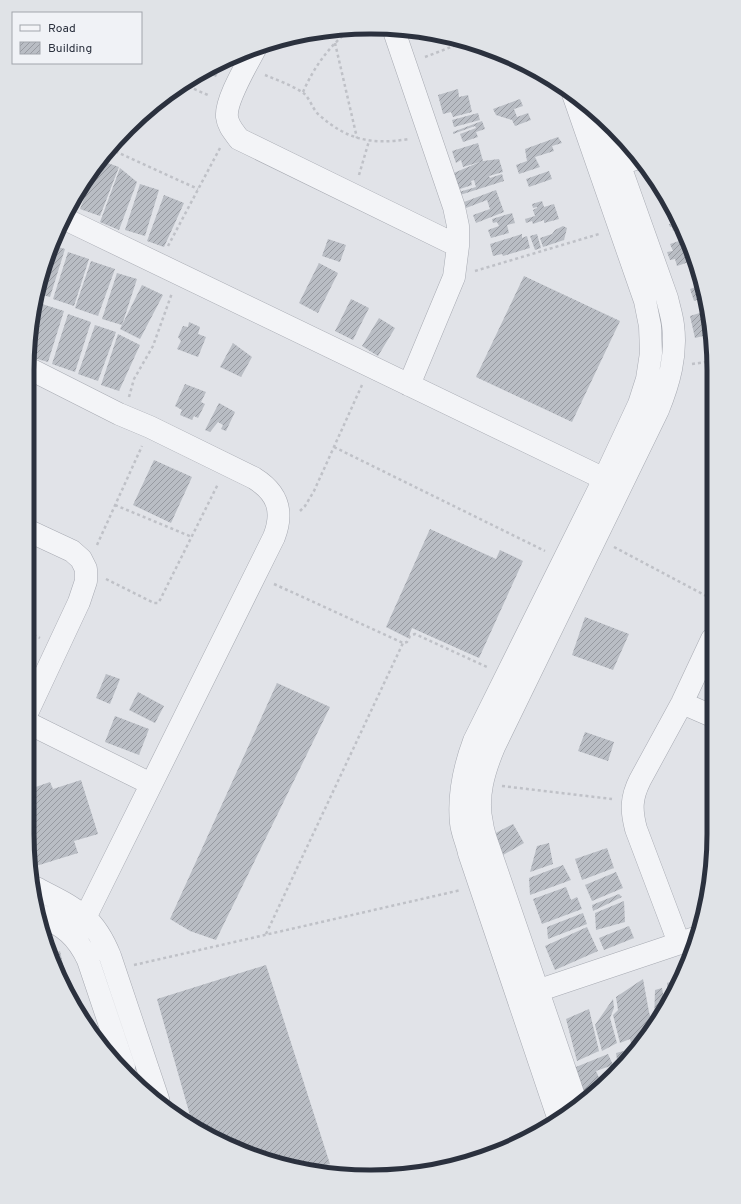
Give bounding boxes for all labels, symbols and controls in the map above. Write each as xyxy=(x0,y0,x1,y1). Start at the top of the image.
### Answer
legend xyxy=(12,12,142,64)
text: Road xyxy=(48,21,76,37)
text: Building xyxy=(48,41,92,57)

